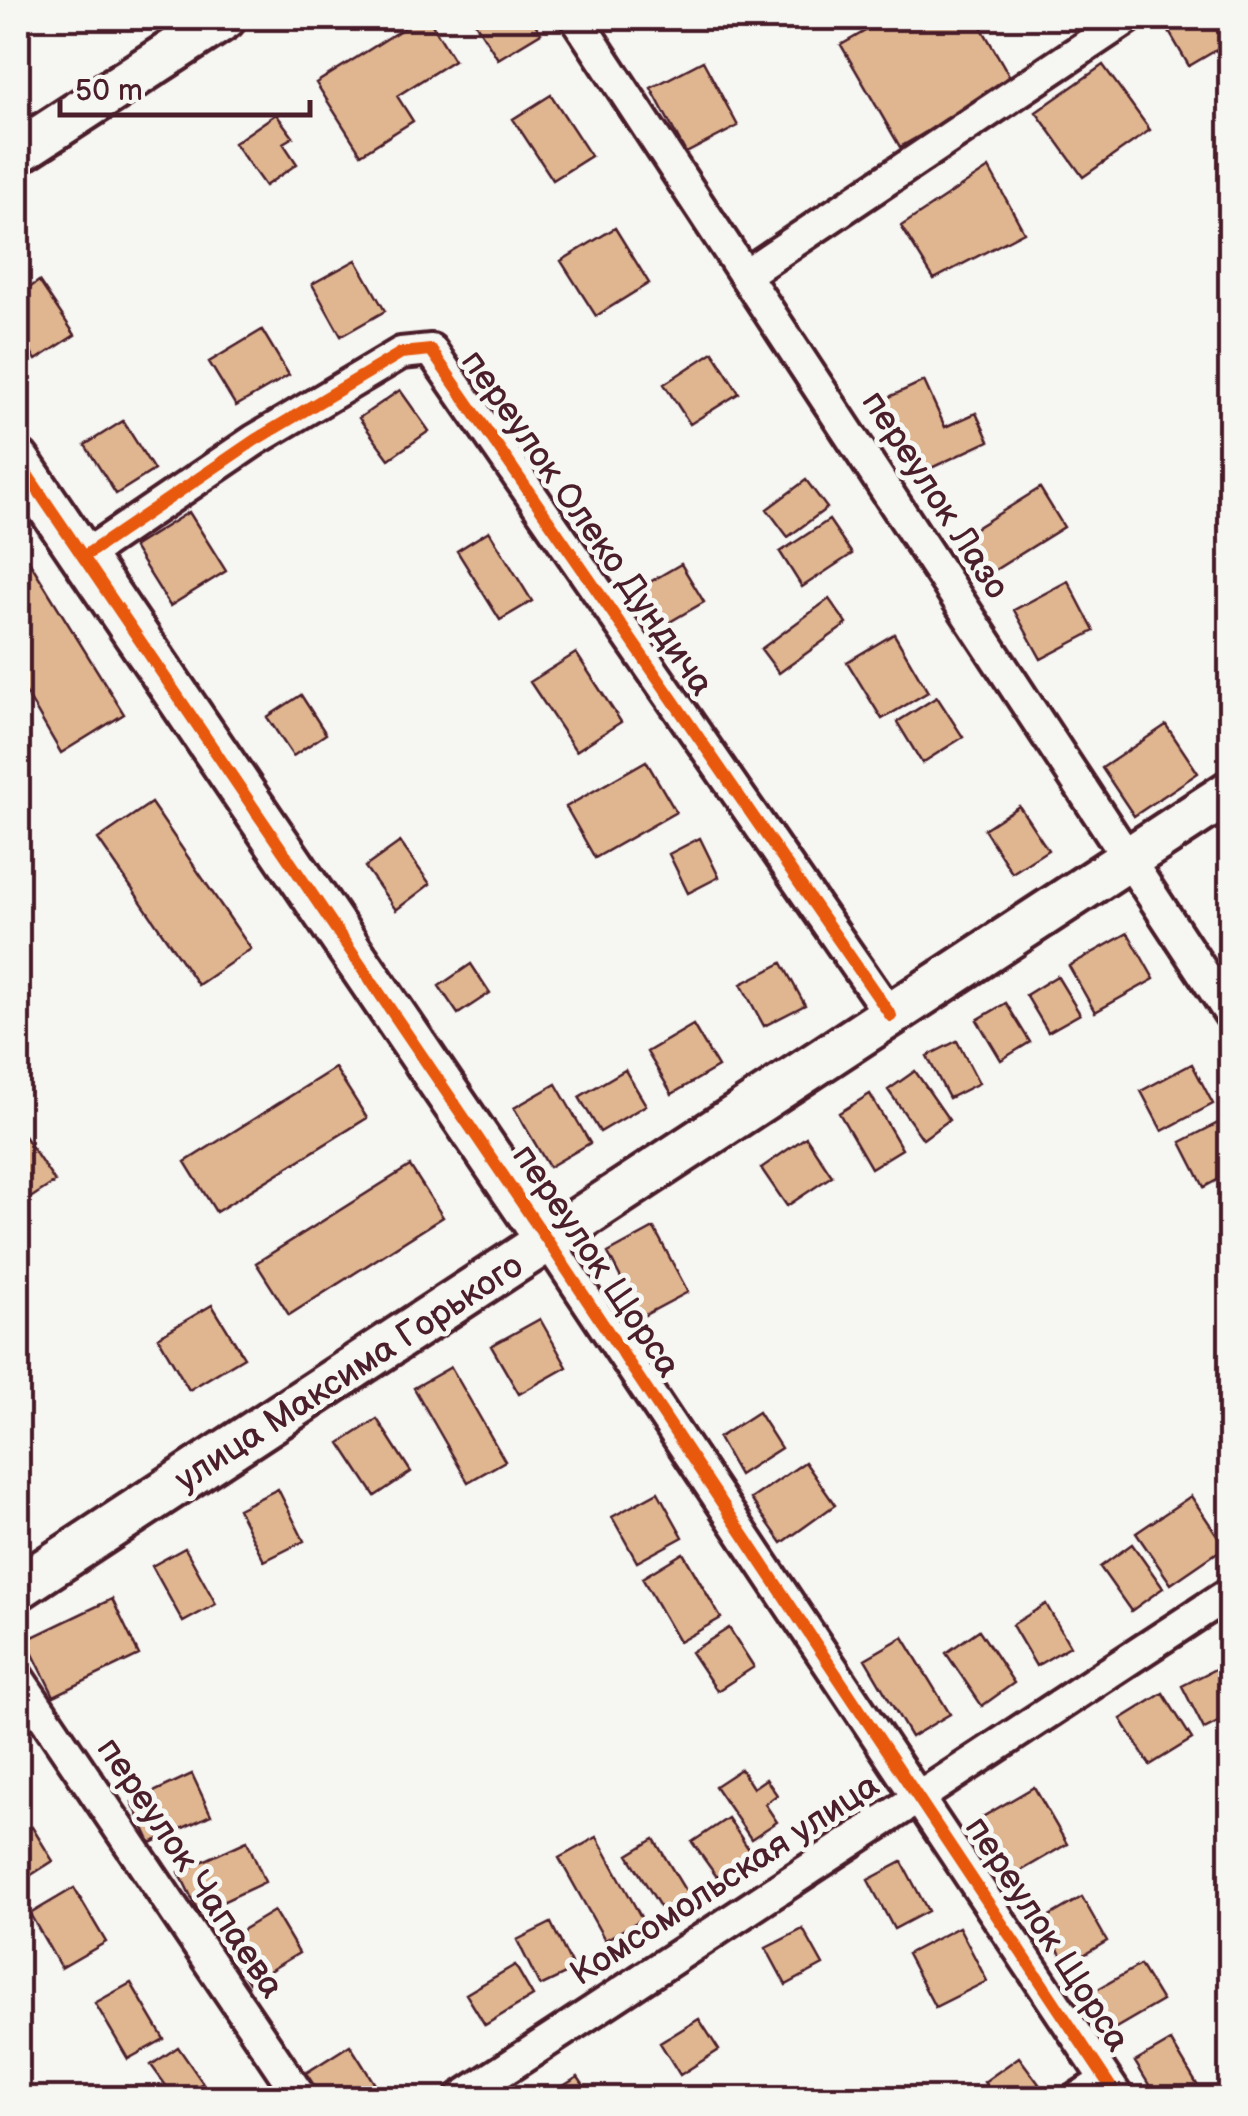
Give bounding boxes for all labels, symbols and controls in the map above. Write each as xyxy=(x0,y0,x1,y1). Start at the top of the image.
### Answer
scale bar xyxy=(60,55,310,117)
text: 50 m xyxy=(75,73,143,109)
street label: переулок Олеко Дундича xyxy=(451,342,723,704)
street label: переулок Лазо xyxy=(852,383,1018,607)
street label: переулок Щорса xyxy=(502,1136,690,1386)
street label: улица Максима Горького xyxy=(167,1244,531,1502)
street label: переулок Чапаева xyxy=(87,1730,293,2007)
street label: Комсомольская улица xyxy=(563,1764,888,1996)
street label: переулок Щорса xyxy=(955,1808,1139,2060)

